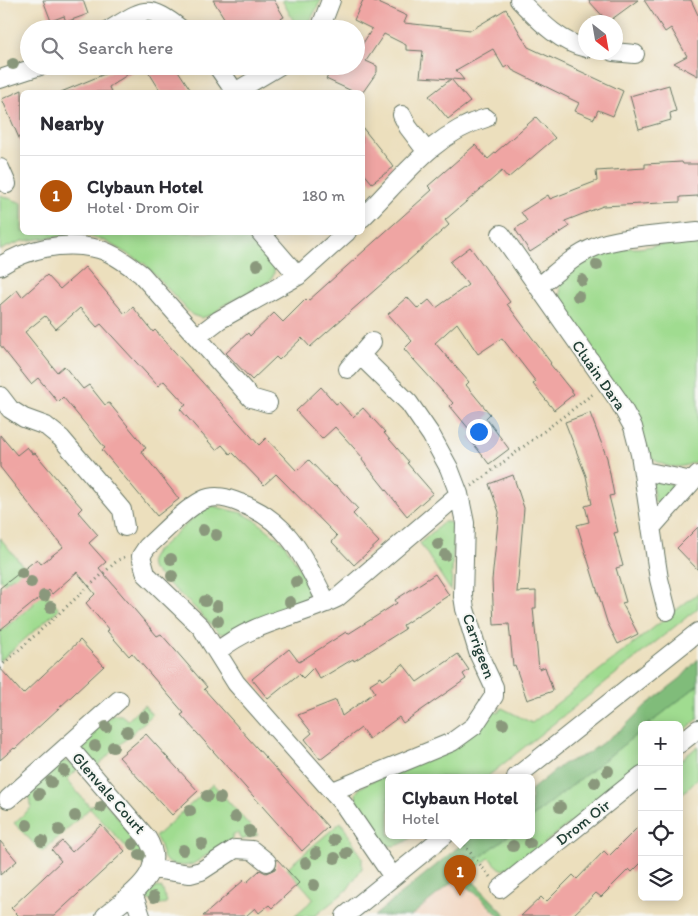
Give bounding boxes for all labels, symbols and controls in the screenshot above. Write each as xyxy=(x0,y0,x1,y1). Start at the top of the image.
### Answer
north arrow xyxy=(578,15,623,60)
search box xyxy=(20,20,365,75)
icon: search xyxy=(38,34,66,62)
text: Search here xyxy=(78,36,173,59)
text: Nearby xyxy=(40,110,104,135)
text: Clybaun Hotel xyxy=(87,175,203,198)
text: 1 xyxy=(52,186,60,205)
text: 180 m xyxy=(302,186,345,205)
text: Hotel · Drom Oir xyxy=(87,198,199,217)
street label: Cluain Dara xyxy=(568,336,630,414)
your location xyxy=(466,419,492,445)
street label: Carrigeen xyxy=(458,611,500,681)
map controls xyxy=(638,721,683,901)
button: + xyxy=(638,721,683,766)
street label: Glenvale Court xyxy=(68,748,150,838)
button: − xyxy=(638,766,683,811)
popup xyxy=(385,774,535,839)
text: Clybaun Hotel xyxy=(402,786,518,809)
street label: Drom Oir xyxy=(552,795,614,849)
text: Hotel xyxy=(402,809,439,828)
button: locate xyxy=(638,811,683,856)
pin: 1 xyxy=(444,855,476,896)
button: layers xyxy=(638,856,683,901)

